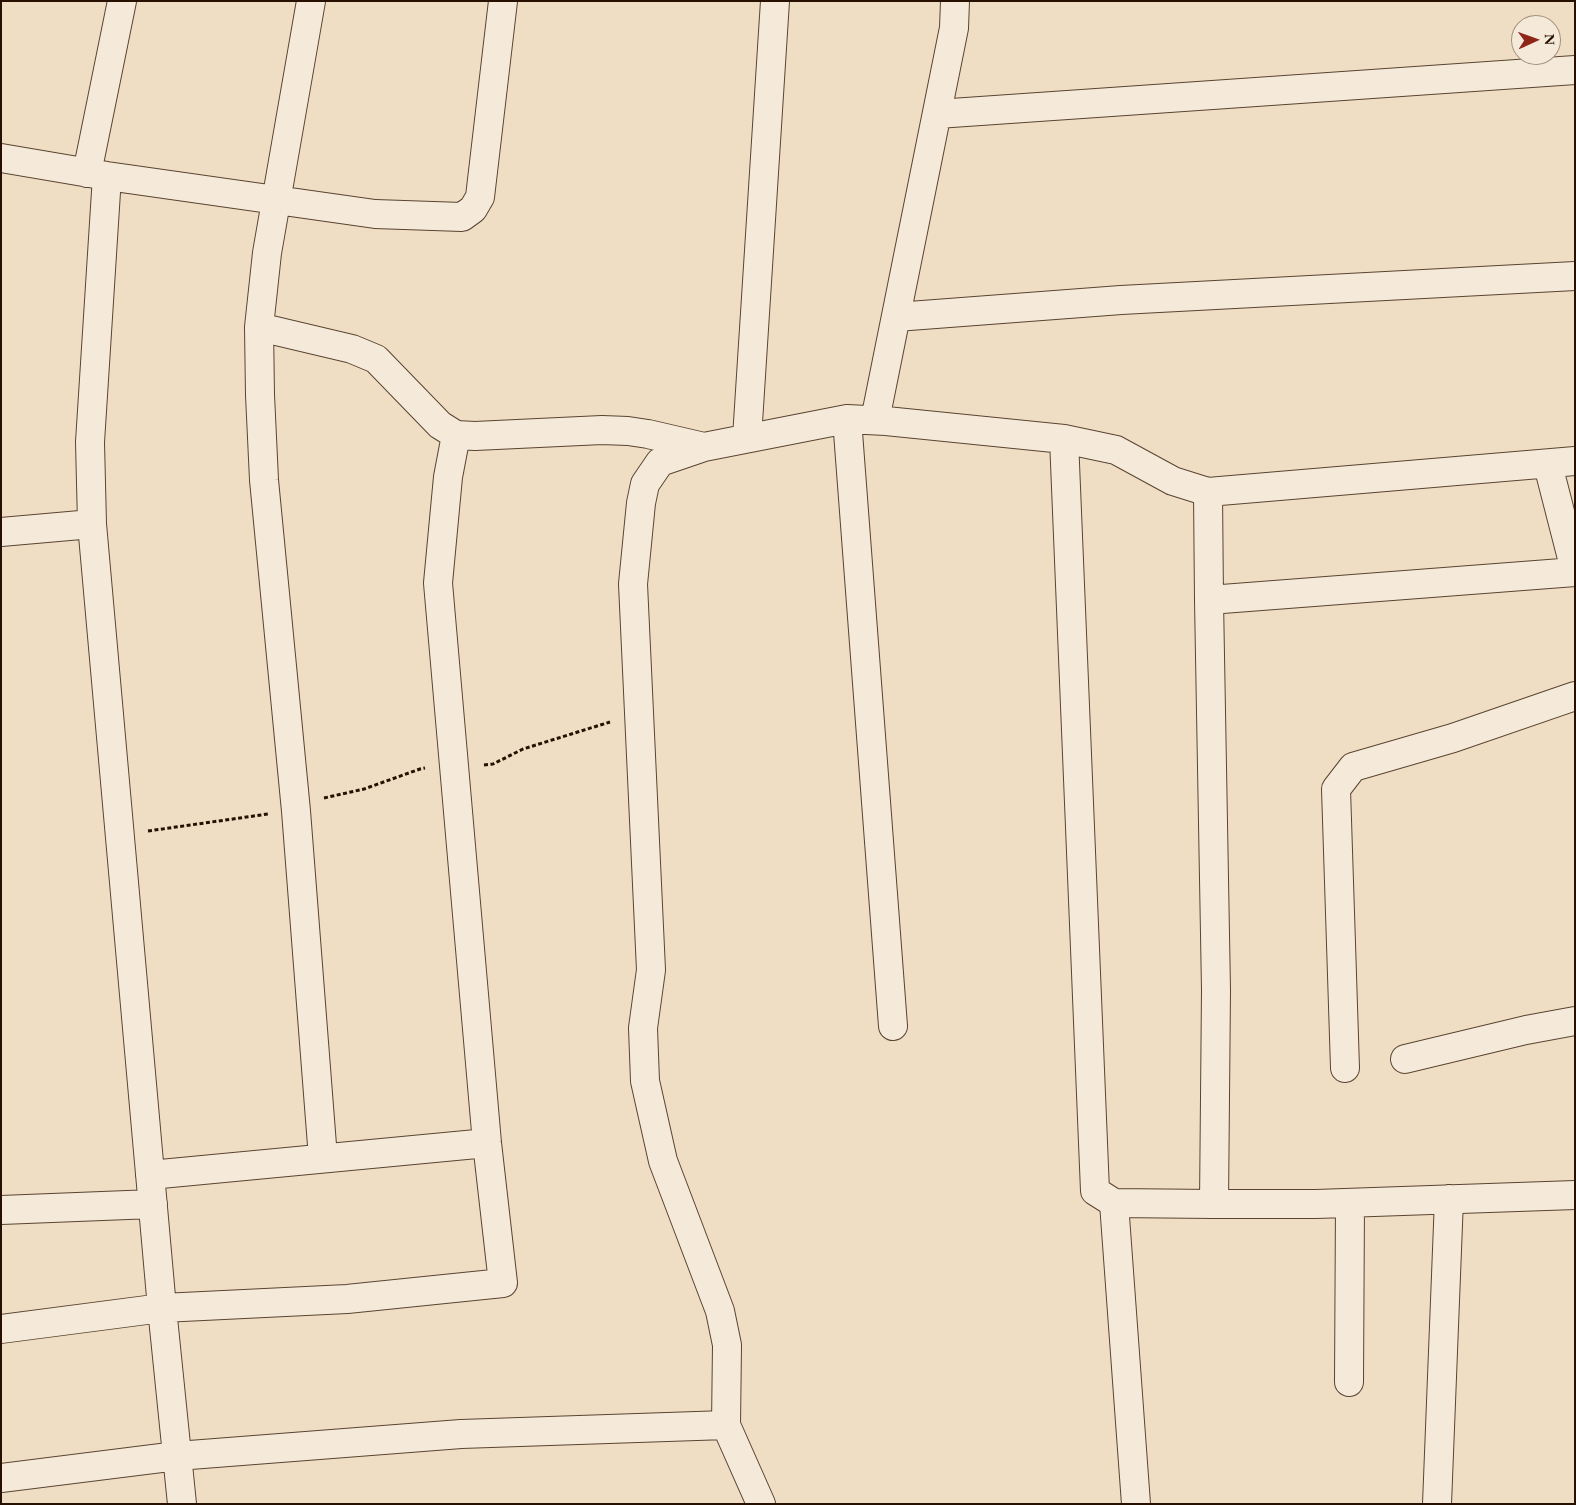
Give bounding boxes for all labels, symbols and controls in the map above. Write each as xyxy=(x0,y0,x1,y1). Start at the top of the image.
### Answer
north arrow xyxy=(1511,15,1561,65)
text: N xyxy=(1541,34,1559,45)

